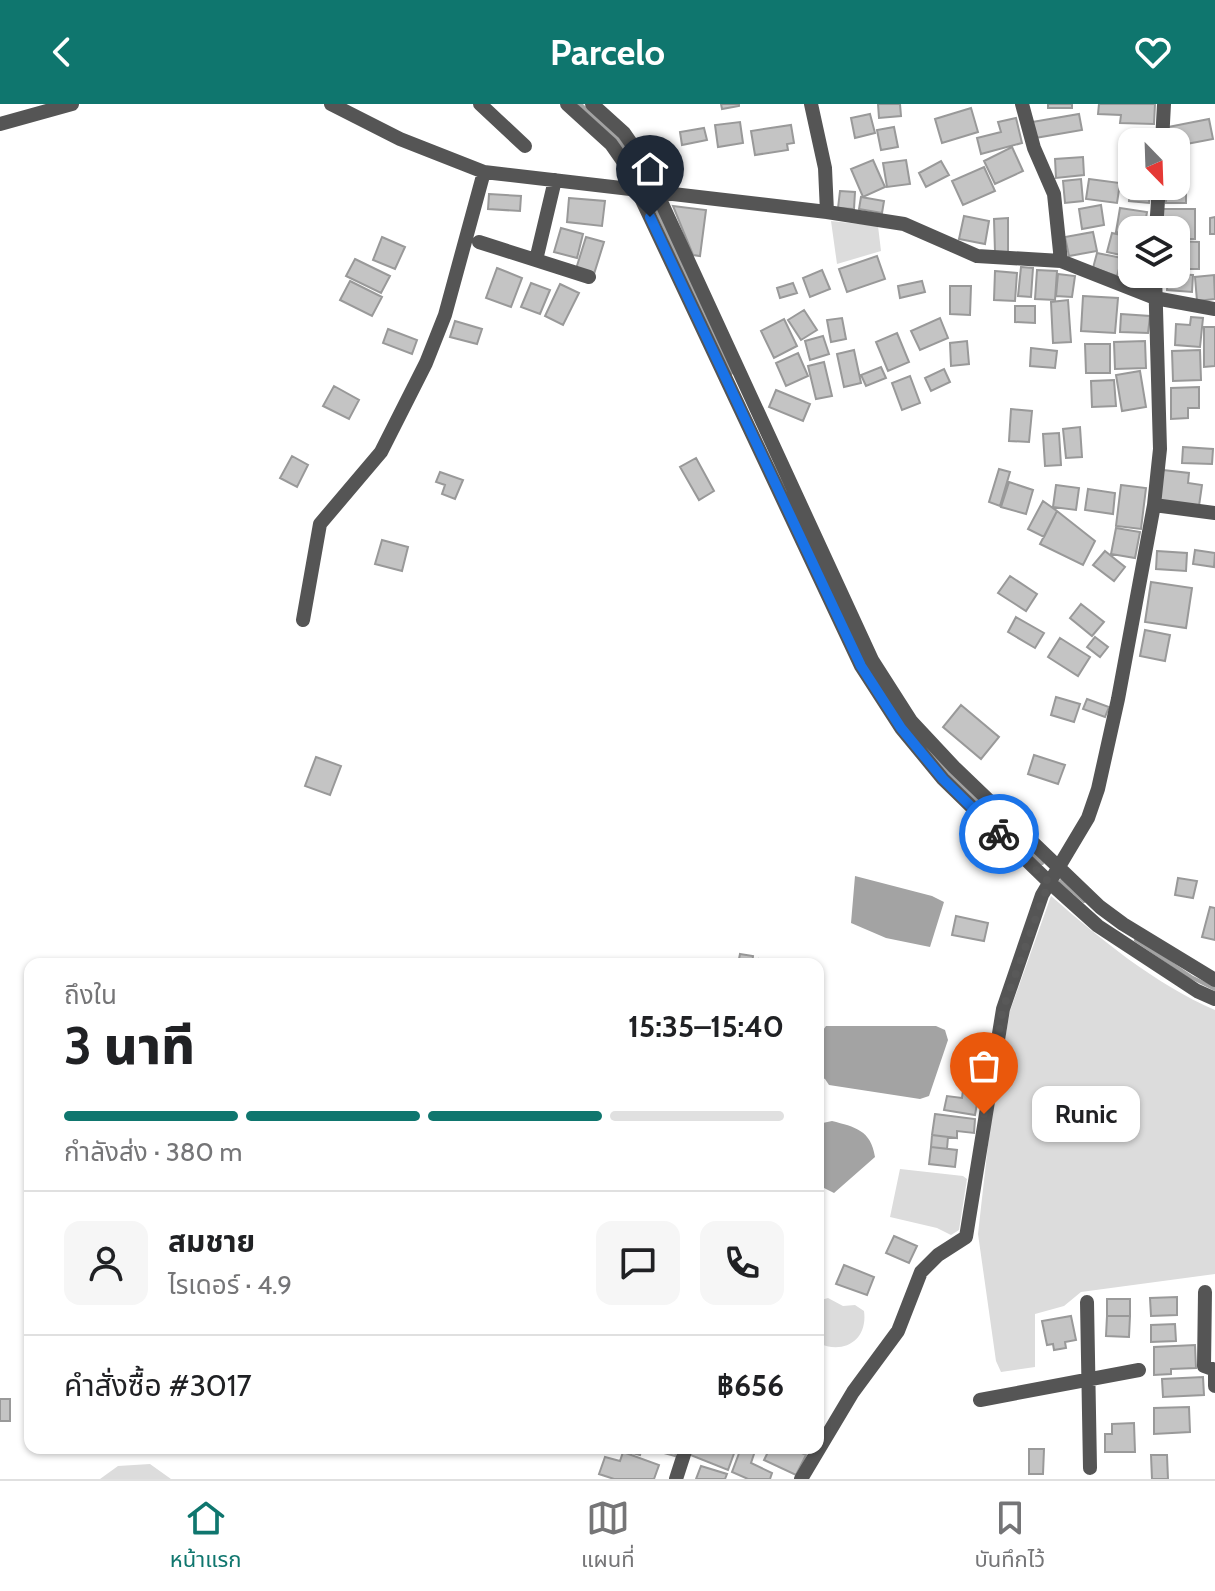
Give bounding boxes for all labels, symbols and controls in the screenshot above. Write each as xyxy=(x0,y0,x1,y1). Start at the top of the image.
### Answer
icon: back xyxy=(40,30,84,74)
text: Parcelo xyxy=(550,30,665,74)
icon: heart xyxy=(1131,30,1175,74)
north arrow xyxy=(1118,128,1190,200)
map controls xyxy=(1118,128,1190,288)
pin xyxy=(616,135,684,217)
icon: home xyxy=(628,147,672,191)
button: layers xyxy=(1118,216,1190,288)
courier xyxy=(959,794,1039,874)
icon: bike xyxy=(977,812,1021,856)
text: ถึงใน xyxy=(64,979,117,1011)
text: 15:35–15:40 xyxy=(628,1008,784,1045)
text: 3 นาที xyxy=(64,1014,195,1077)
pin xyxy=(950,1032,1018,1114)
icon: bag xyxy=(962,1044,1006,1088)
callout: Runic xyxy=(1032,1086,1140,1142)
text: Runic xyxy=(1055,1098,1117,1130)
text: กำลังส่ง · 380 m xyxy=(64,1136,242,1168)
button: person xyxy=(64,1221,148,1305)
button: chat xyxy=(596,1221,680,1305)
button: phone xyxy=(700,1221,784,1305)
text: สมชาย xyxy=(168,1223,255,1260)
text: ไรเดอร์ · 4.9 xyxy=(168,1269,292,1301)
text: คำสั่งซื้อ #3017 xyxy=(64,1367,252,1404)
text: ฿656 xyxy=(717,1367,784,1404)
tab: หน้าแรก xyxy=(170,1496,241,1577)
tab: แผนที่ xyxy=(581,1496,635,1577)
tab: บันทึกไว้ xyxy=(974,1496,1045,1577)

